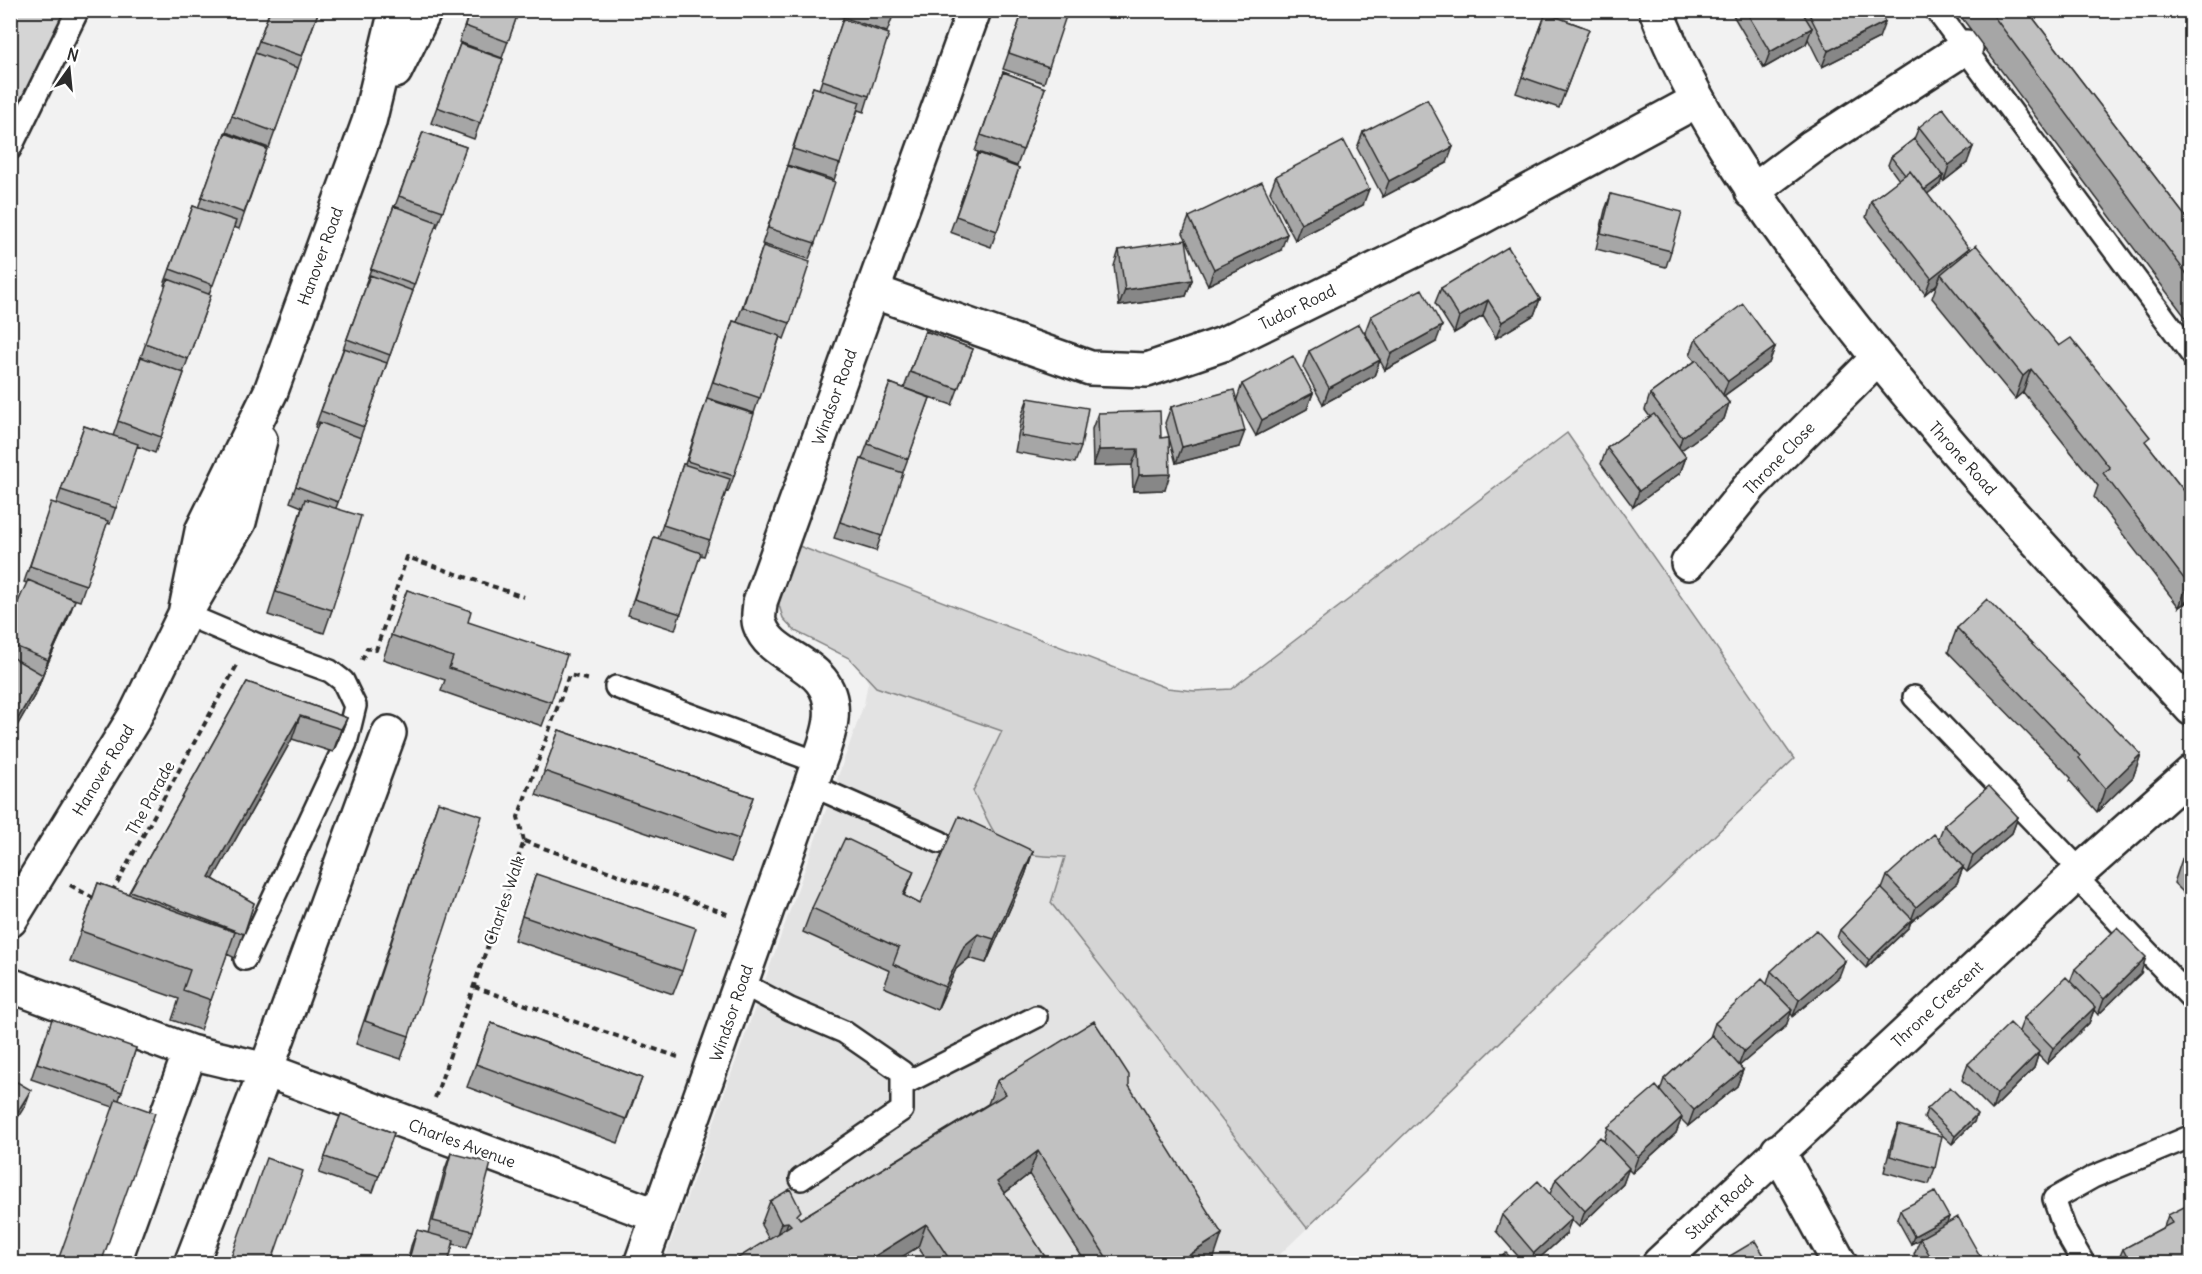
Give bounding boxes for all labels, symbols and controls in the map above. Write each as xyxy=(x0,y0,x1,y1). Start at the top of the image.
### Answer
north arrow xyxy=(39,39,99,99)
text: N xyxy=(65,43,81,66)
street label: Hanover Road xyxy=(293,204,347,308)
street label: Tudor Road xyxy=(1255,280,1339,334)
street label: Windsor Road xyxy=(807,346,861,448)
street label: Throne Close xyxy=(1739,417,1819,499)
street label: Throne Road xyxy=(1925,417,2001,499)
street label: Hanover Road xyxy=(68,721,138,819)
street label: The Parade xyxy=(121,757,179,839)
street label: Charles Walk xyxy=(479,852,529,948)
street label: Throne Crescent xyxy=(1887,956,1987,1052)
street label: Windsor Road xyxy=(705,962,757,1064)
street label: Charles Avenue xyxy=(406,1114,518,1172)
street label: Stuart Road xyxy=(1681,1170,1757,1244)

